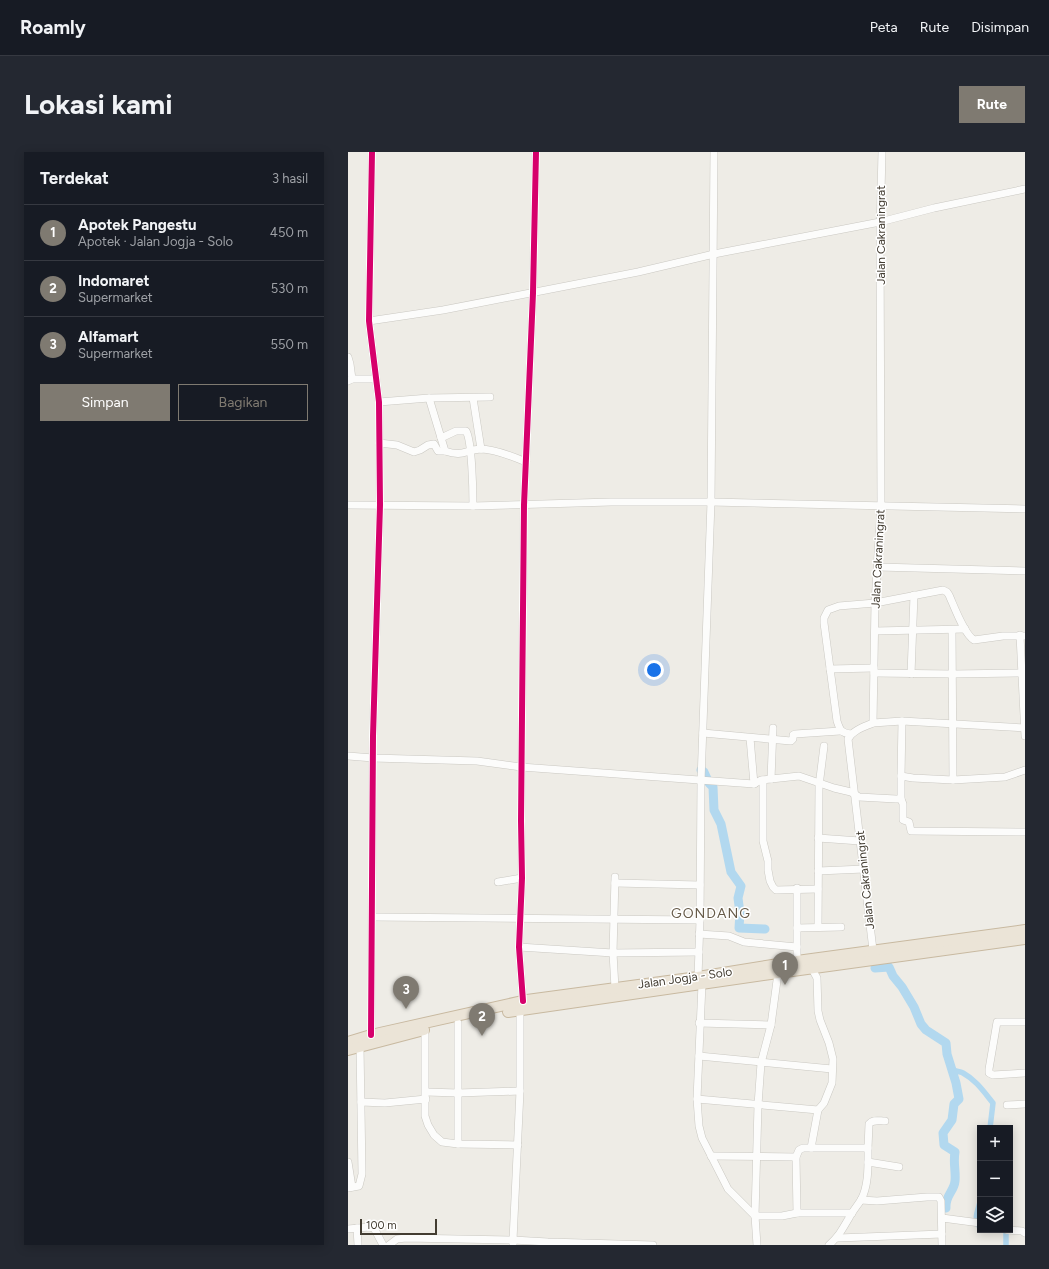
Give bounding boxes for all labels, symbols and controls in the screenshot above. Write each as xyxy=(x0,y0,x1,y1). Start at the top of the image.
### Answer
text: Roamly xyxy=(20,16,86,39)
text: Peta xyxy=(870,19,898,36)
text: Rute xyxy=(920,19,949,36)
text: Disimpan xyxy=(971,19,1029,36)
button: Rute xyxy=(959,86,1025,123)
text: Lokasi kami xyxy=(24,87,173,121)
text: Terdekat xyxy=(40,168,109,188)
text: 3 hasil xyxy=(272,171,308,186)
street label: Jalan Cakraningrat xyxy=(874,185,888,285)
text: Apotek Pangestu xyxy=(78,216,197,234)
text: 1 xyxy=(50,225,56,240)
text: 450 m xyxy=(270,225,308,240)
text: Apotek · Jalan Jogja - Solo xyxy=(78,234,233,249)
text: Indomaret xyxy=(78,272,150,290)
text: 2 xyxy=(49,281,57,296)
text: 530 m xyxy=(271,281,308,296)
text: Supermarket xyxy=(78,290,153,305)
text: Alfamart xyxy=(78,328,139,346)
text: 3 xyxy=(49,337,57,352)
text: 550 m xyxy=(270,337,308,352)
text: Supermarket xyxy=(78,346,153,361)
button: Simpan xyxy=(40,384,170,421)
button: Bagikan xyxy=(178,384,308,421)
street label: Jalan Cakraningrat xyxy=(868,509,888,609)
your location xyxy=(644,660,664,680)
street label: Jalan Cakraningrat xyxy=(853,829,877,930)
district label: GONDANG xyxy=(671,905,751,922)
pin: 1 xyxy=(772,952,798,985)
street label: Jalan Jogja - Solo xyxy=(637,964,733,992)
pin: 3 xyxy=(393,976,419,1009)
pin: 2 xyxy=(469,1003,495,1036)
map controls xyxy=(977,1125,1013,1233)
button: + xyxy=(977,1125,1013,1161)
button: − xyxy=(977,1161,1013,1197)
button: layers xyxy=(977,1197,1013,1233)
scale bar xyxy=(360,1217,437,1236)
text: 100 m xyxy=(366,1219,397,1232)

